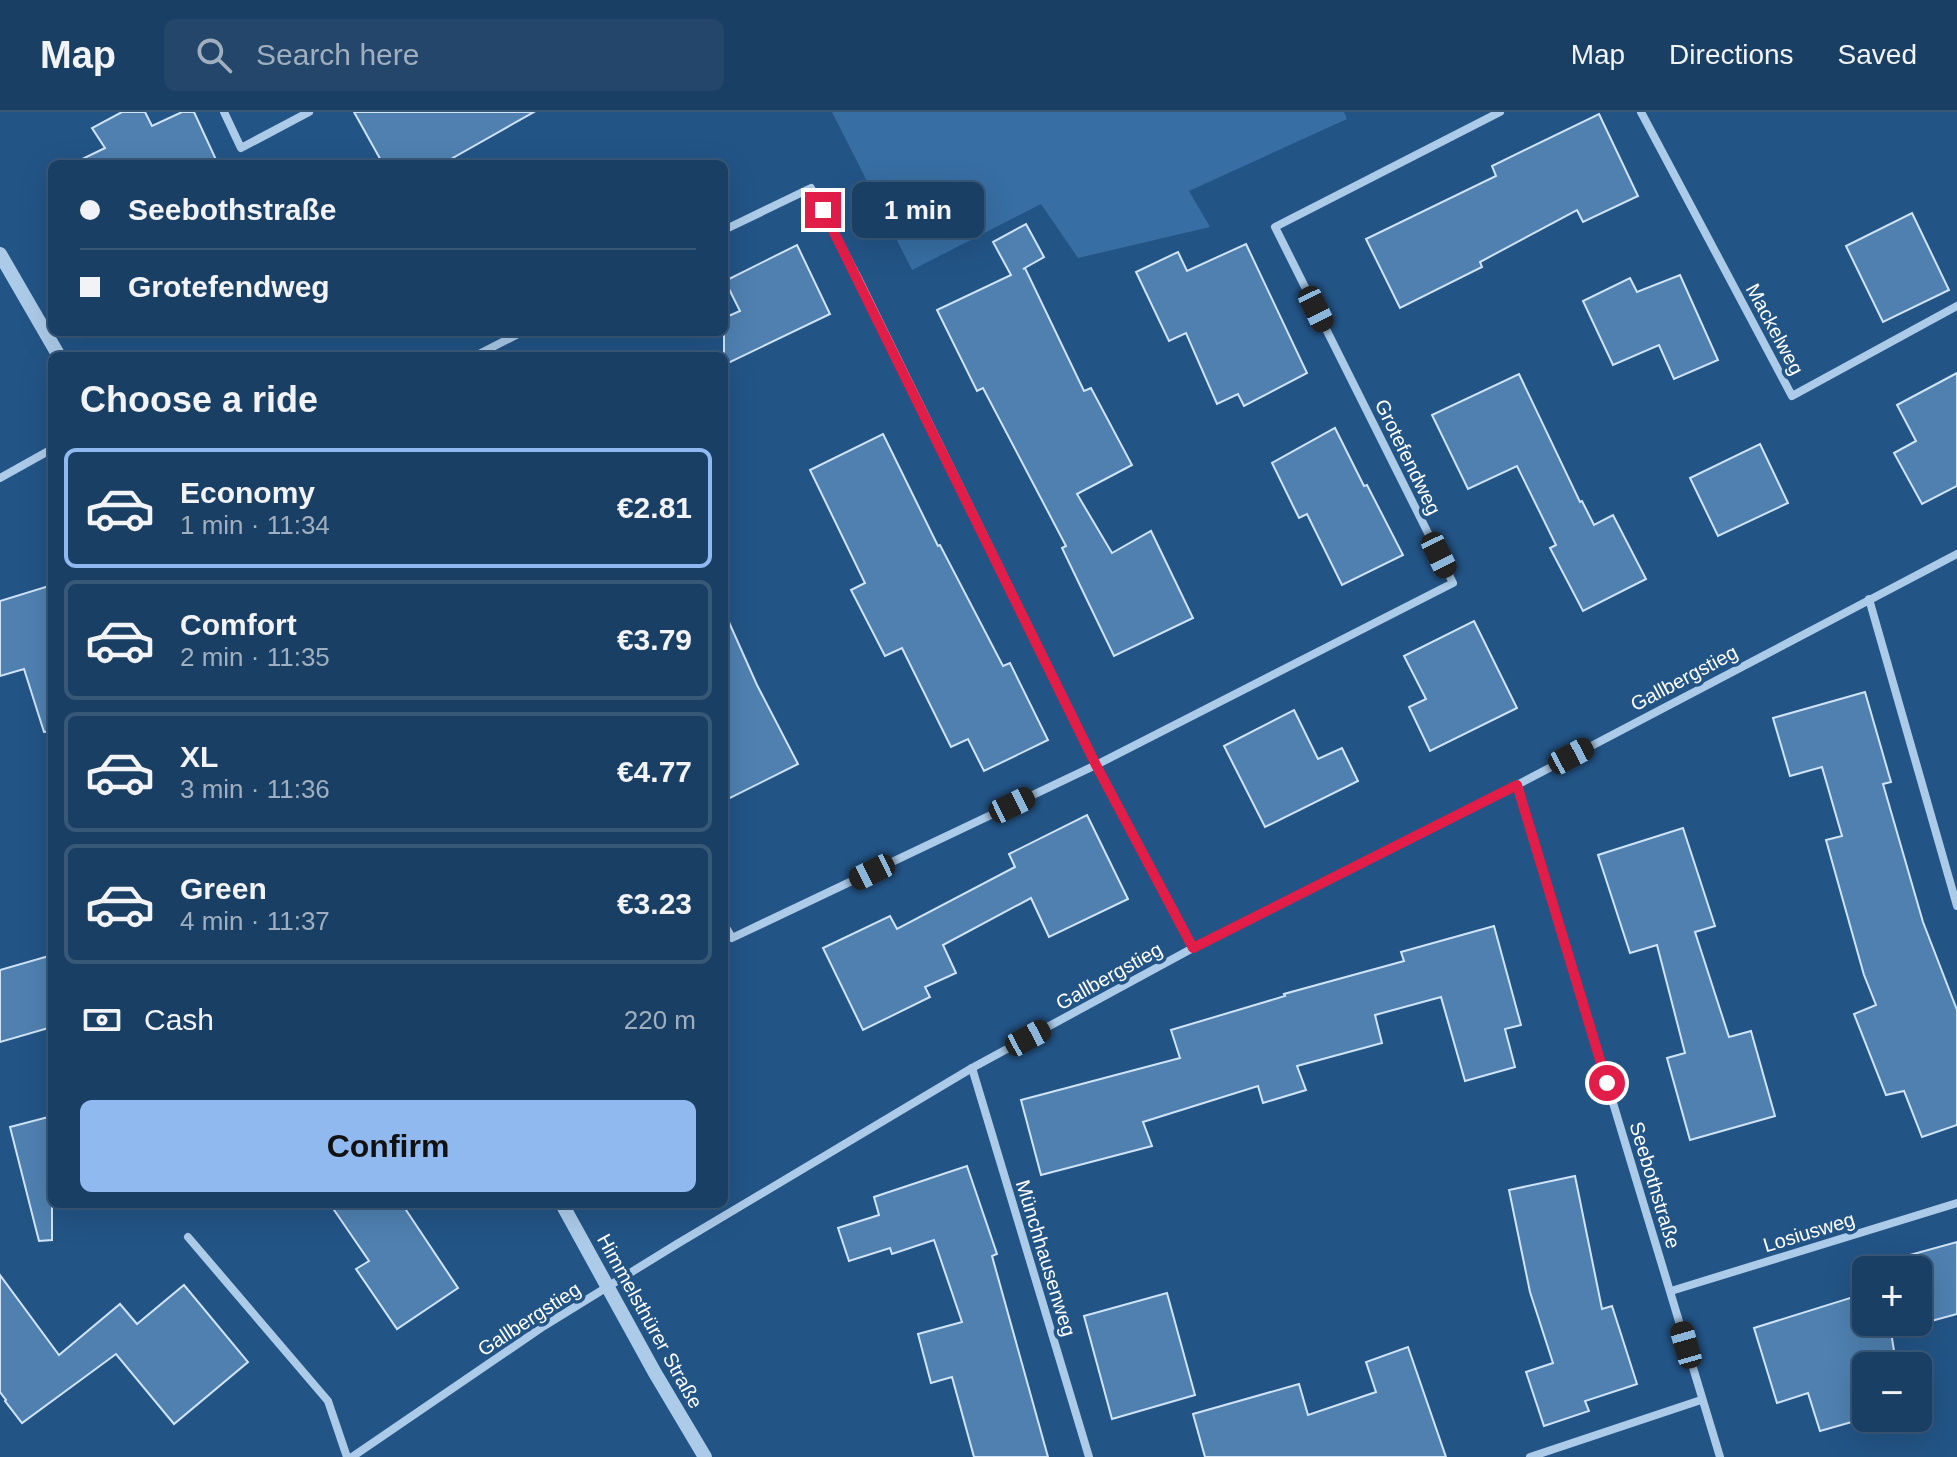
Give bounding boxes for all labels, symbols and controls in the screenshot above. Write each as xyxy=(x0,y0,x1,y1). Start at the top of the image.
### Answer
search box xyxy=(164,19,724,91)
icon: search xyxy=(192,33,236,77)
text: Map xyxy=(40,34,116,76)
text: Search here xyxy=(256,38,419,71)
text: Map xyxy=(1571,39,1625,70)
text: Directions xyxy=(1669,39,1794,70)
text: Saved xyxy=(1838,39,1917,70)
callout: 1 min xyxy=(851,182,983,238)
route end xyxy=(805,192,841,228)
text: Seebothstraße xyxy=(128,193,336,226)
text: 1 min xyxy=(884,195,952,225)
text: Grotefendweg xyxy=(128,270,330,303)
street label: Mackelweg xyxy=(1742,280,1808,378)
car xyxy=(1295,282,1337,336)
text: Choose a ride xyxy=(80,379,318,420)
street label: Grotefendweg xyxy=(1371,396,1445,518)
icon: car xyxy=(84,472,156,544)
text: Economy xyxy=(180,476,315,509)
text: €2.81 xyxy=(617,491,692,524)
text: 1 min · 11:34 xyxy=(180,510,330,540)
car xyxy=(1418,528,1460,582)
icon: car xyxy=(84,604,156,676)
text: Comfort xyxy=(180,608,297,641)
text: €3.79 xyxy=(617,623,692,656)
street label: Gallbergstieg xyxy=(1627,641,1741,715)
text: 2 min · 11:35 xyxy=(180,642,330,672)
car xyxy=(1544,734,1598,778)
icon: car xyxy=(84,736,156,808)
text: XL xyxy=(180,740,218,773)
text: €4.77 xyxy=(617,755,692,788)
text: 3 min · 11:36 xyxy=(180,774,330,804)
car xyxy=(985,784,1039,826)
car xyxy=(845,851,899,893)
icon: car xyxy=(84,868,156,940)
text: Green xyxy=(180,872,267,905)
text: €3.23 xyxy=(617,887,692,920)
text: 4 min · 11:37 xyxy=(180,906,330,936)
street label: Gallbergstieg xyxy=(1052,938,1166,1014)
icon: cash xyxy=(80,998,124,1042)
text: Cash xyxy=(144,1003,214,1036)
text: 220 m xyxy=(624,1005,696,1035)
car xyxy=(1001,1016,1055,1060)
route start xyxy=(1589,1065,1625,1101)
button: Confirm xyxy=(80,1100,696,1192)
street label: Seebothstraße xyxy=(1625,1119,1685,1251)
street label: Münchhausenweg xyxy=(1012,1177,1080,1339)
street label: Losiusweg xyxy=(1761,1208,1857,1256)
street label: Himmelsthürer Straße xyxy=(593,1230,707,1412)
map controls xyxy=(1852,1256,1932,1432)
button: + xyxy=(1852,1256,1932,1336)
street label: Gallbergstieg xyxy=(474,1278,584,1360)
car xyxy=(1668,1319,1704,1371)
button: − xyxy=(1852,1352,1932,1432)

